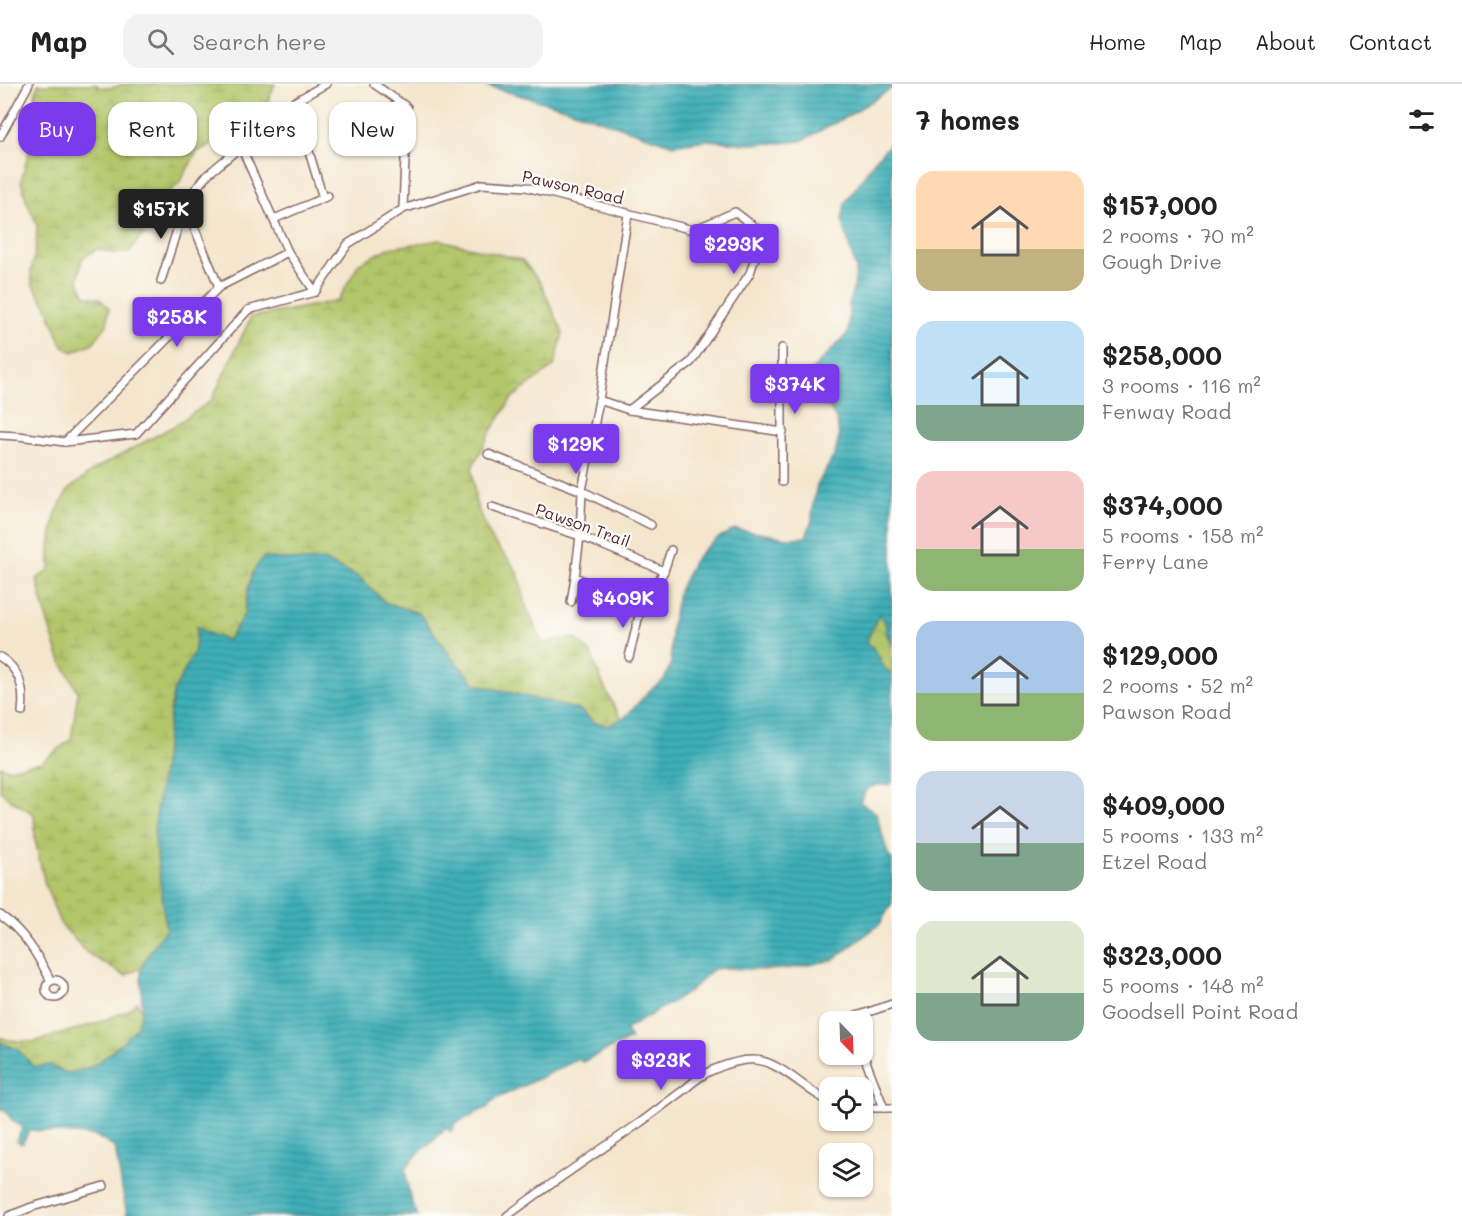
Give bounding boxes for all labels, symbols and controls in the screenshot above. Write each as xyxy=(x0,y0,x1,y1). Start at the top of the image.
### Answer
search box xyxy=(123,14,543,68)
text: Map xyxy=(30,23,87,59)
icon: search xyxy=(144,25,177,58)
text: Search here xyxy=(192,27,326,56)
text: Home xyxy=(1089,28,1146,55)
text: Map xyxy=(1179,28,1222,55)
text: About xyxy=(1255,28,1316,55)
text: Contact xyxy=(1349,28,1432,55)
chip: Buy xyxy=(18,102,96,156)
chip: Rent xyxy=(108,102,197,156)
chip: Filters xyxy=(209,102,317,156)
chip: New xyxy=(329,102,416,156)
text: 7 homes xyxy=(916,103,1020,137)
icon: filters xyxy=(1405,104,1438,137)
street label: Pawson Road xyxy=(520,165,626,208)
text: $157,000 xyxy=(1102,188,1217,222)
pin: $157K xyxy=(119,189,203,240)
text: $157K xyxy=(132,195,190,221)
icon: home xyxy=(964,195,1036,267)
text: 2 rooms · 70 m² xyxy=(1102,222,1254,248)
pin: $293K xyxy=(692,224,776,275)
text: $293K xyxy=(704,230,764,256)
text: Gough Drive xyxy=(1102,248,1222,274)
pin: $258K xyxy=(135,297,219,348)
text: $258K xyxy=(147,303,207,329)
text: $258,000 xyxy=(1102,338,1222,372)
icon: home xyxy=(964,345,1036,417)
pin: $374K xyxy=(753,364,837,415)
text: $374K xyxy=(764,370,826,396)
text: 3 rooms · 116 m² xyxy=(1102,372,1261,398)
text: Fenway Road xyxy=(1102,398,1231,424)
pin: $129K xyxy=(534,424,618,475)
text: $129K xyxy=(547,430,605,456)
text: $374,000 xyxy=(1102,488,1223,522)
icon: home xyxy=(964,495,1036,567)
street label: Pawson Trail xyxy=(533,498,633,551)
text: 5 rooms · 158 m² xyxy=(1102,522,1264,548)
text: Ferry Lane xyxy=(1102,548,1209,574)
pin: $409K xyxy=(581,578,665,629)
text: $409K xyxy=(591,584,655,610)
text: $129,000 xyxy=(1102,638,1218,672)
icon: home xyxy=(964,645,1036,717)
text: 2 rooms · 52 m² xyxy=(1102,672,1253,698)
text: Pawson Road xyxy=(1102,698,1231,724)
text: $409,000 xyxy=(1102,788,1225,822)
icon: home xyxy=(964,795,1036,867)
text: 5 rooms · 133 m² xyxy=(1102,822,1263,848)
text: Etzel Road xyxy=(1102,848,1207,874)
text: $323,000 xyxy=(1102,938,1222,972)
icon: home xyxy=(964,945,1036,1017)
text: 5 rooms · 148 m² xyxy=(1102,972,1264,998)
text: Goodsell Point Road xyxy=(1102,998,1298,1024)
north arrow xyxy=(819,1011,873,1065)
map controls xyxy=(819,1011,873,1197)
pin: $323K xyxy=(619,1040,703,1091)
text: $323K xyxy=(631,1046,691,1072)
button: locate xyxy=(819,1077,873,1131)
button: layers xyxy=(819,1143,873,1197)

